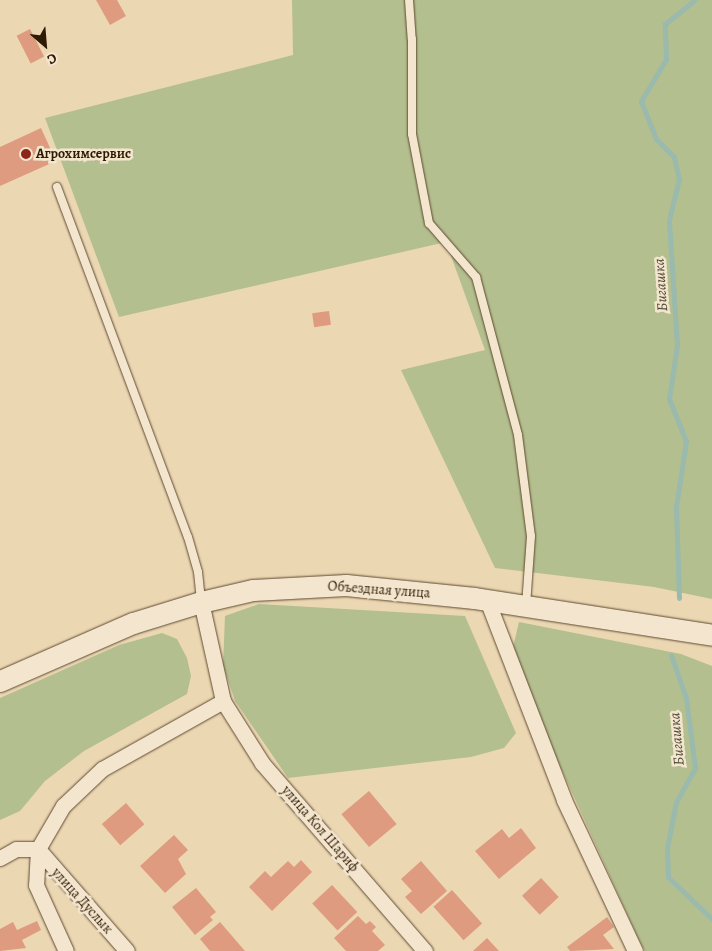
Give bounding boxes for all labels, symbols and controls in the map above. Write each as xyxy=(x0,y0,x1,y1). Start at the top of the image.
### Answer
north arrow xyxy=(20,20,70,70)
text: С xyxy=(44,48,60,69)
place label: Агрохимсервис xyxy=(36,146,131,162)
marker: Агрохимсервис xyxy=(20,148,32,160)
water label: Бигашка xyxy=(650,258,672,312)
street label: Объездная улица xyxy=(327,578,431,602)
water label: Бигашка xyxy=(666,712,688,766)
street label: улица Кол Шариф xyxy=(278,782,362,876)
street label: улица Дуслык xyxy=(48,864,116,938)

